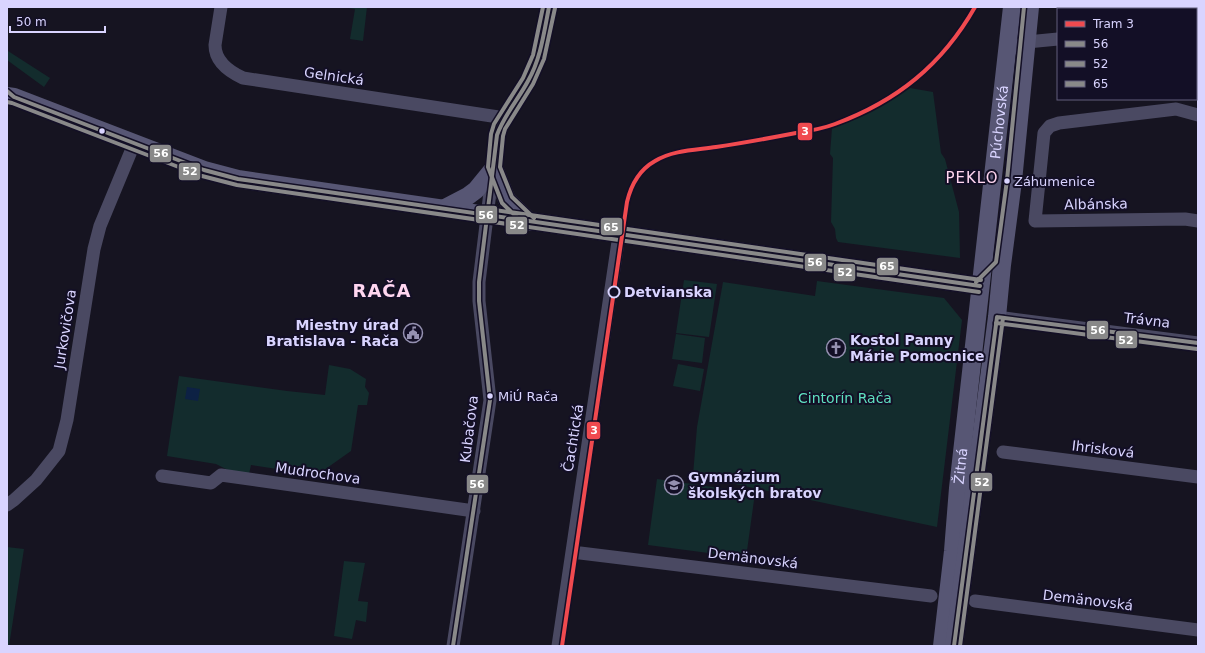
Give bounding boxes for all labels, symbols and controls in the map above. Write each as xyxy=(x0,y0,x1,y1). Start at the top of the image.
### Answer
scale bar xyxy=(10,8,105,34)
legend xyxy=(1057,8,1197,100)
text: 50 m xyxy=(16,15,47,29)
text: Tram 3 xyxy=(1092,17,1134,31)
text: 56 xyxy=(1093,37,1108,51)
text: 52 xyxy=(1093,57,1108,71)
street label: Gelnická xyxy=(303,64,365,88)
text: 65 xyxy=(1093,77,1108,91)
street label: Púchovská xyxy=(987,84,1011,160)
line badge: 3 xyxy=(797,122,813,141)
text: 3 xyxy=(801,125,809,138)
unlabelled marker xyxy=(97,126,107,136)
line badge: 56 xyxy=(149,144,172,163)
text: 56 xyxy=(153,147,169,160)
line badge: 52 xyxy=(178,162,201,181)
text: 52 xyxy=(182,165,198,178)
district label: PEKLO xyxy=(946,169,999,187)
place label: Záhumenice xyxy=(1014,174,1095,189)
marker: Záhumenice xyxy=(1002,176,1012,186)
street label: Albánska xyxy=(1064,195,1128,213)
line badge: 56 xyxy=(475,205,498,224)
text: 56 xyxy=(478,209,494,222)
line badge: 52 xyxy=(505,216,528,235)
line badge: 65 xyxy=(600,217,623,236)
text: 52 xyxy=(509,219,525,232)
text: 65 xyxy=(603,221,619,234)
line badge: 56 xyxy=(804,253,827,272)
text: 56 xyxy=(807,256,823,269)
line badge: 65 xyxy=(876,257,899,276)
text: 65 xyxy=(879,260,895,273)
line badge: 52 xyxy=(833,263,856,282)
text: 52 xyxy=(837,266,853,279)
district label: RAČA xyxy=(353,280,411,301)
place label: Detvianska xyxy=(624,284,712,300)
marker: Detvianska xyxy=(607,285,621,299)
street label: Jurkovičova xyxy=(51,288,79,371)
street label: Trávna xyxy=(1122,309,1171,331)
place label: Miestny úrad Bratislava - Rača xyxy=(266,317,399,349)
line badge: 56 xyxy=(1086,320,1109,340)
public building icon: Miestny úrad Bratislava - Rača xyxy=(402,322,424,344)
text: 56 xyxy=(1090,324,1106,337)
line badge: 52 xyxy=(1115,330,1138,349)
place label: Kostol Panny Márie Pomocnice xyxy=(850,332,984,364)
text: 52 xyxy=(1118,334,1134,347)
church icon: Kostol Panny Márie Pomocnice xyxy=(825,337,847,359)
place label: MiÚ Rača xyxy=(498,389,558,404)
park label: Cintorín Rača xyxy=(798,390,892,406)
marker: MiÚ Rača xyxy=(485,391,495,401)
street label: Kubačova xyxy=(457,394,481,464)
street label: Čachtická xyxy=(559,403,586,473)
line badge: 3 xyxy=(586,421,601,440)
text: 3 xyxy=(590,424,598,437)
street label: Ihrisková xyxy=(1071,437,1135,461)
street label: Žitná xyxy=(949,447,970,485)
street label: Mudrochova xyxy=(274,459,362,487)
place label: Gymnázium školských bratov xyxy=(688,469,821,501)
line badge: 52 xyxy=(970,472,993,492)
line badge: 56 xyxy=(466,474,489,494)
school or university icon: Gymnázium školských bratov xyxy=(663,474,685,496)
text: 52 xyxy=(974,476,990,489)
text: 56 xyxy=(469,478,485,491)
street label: Demänovská xyxy=(707,545,799,571)
street label: Demänovská xyxy=(1042,587,1134,613)

